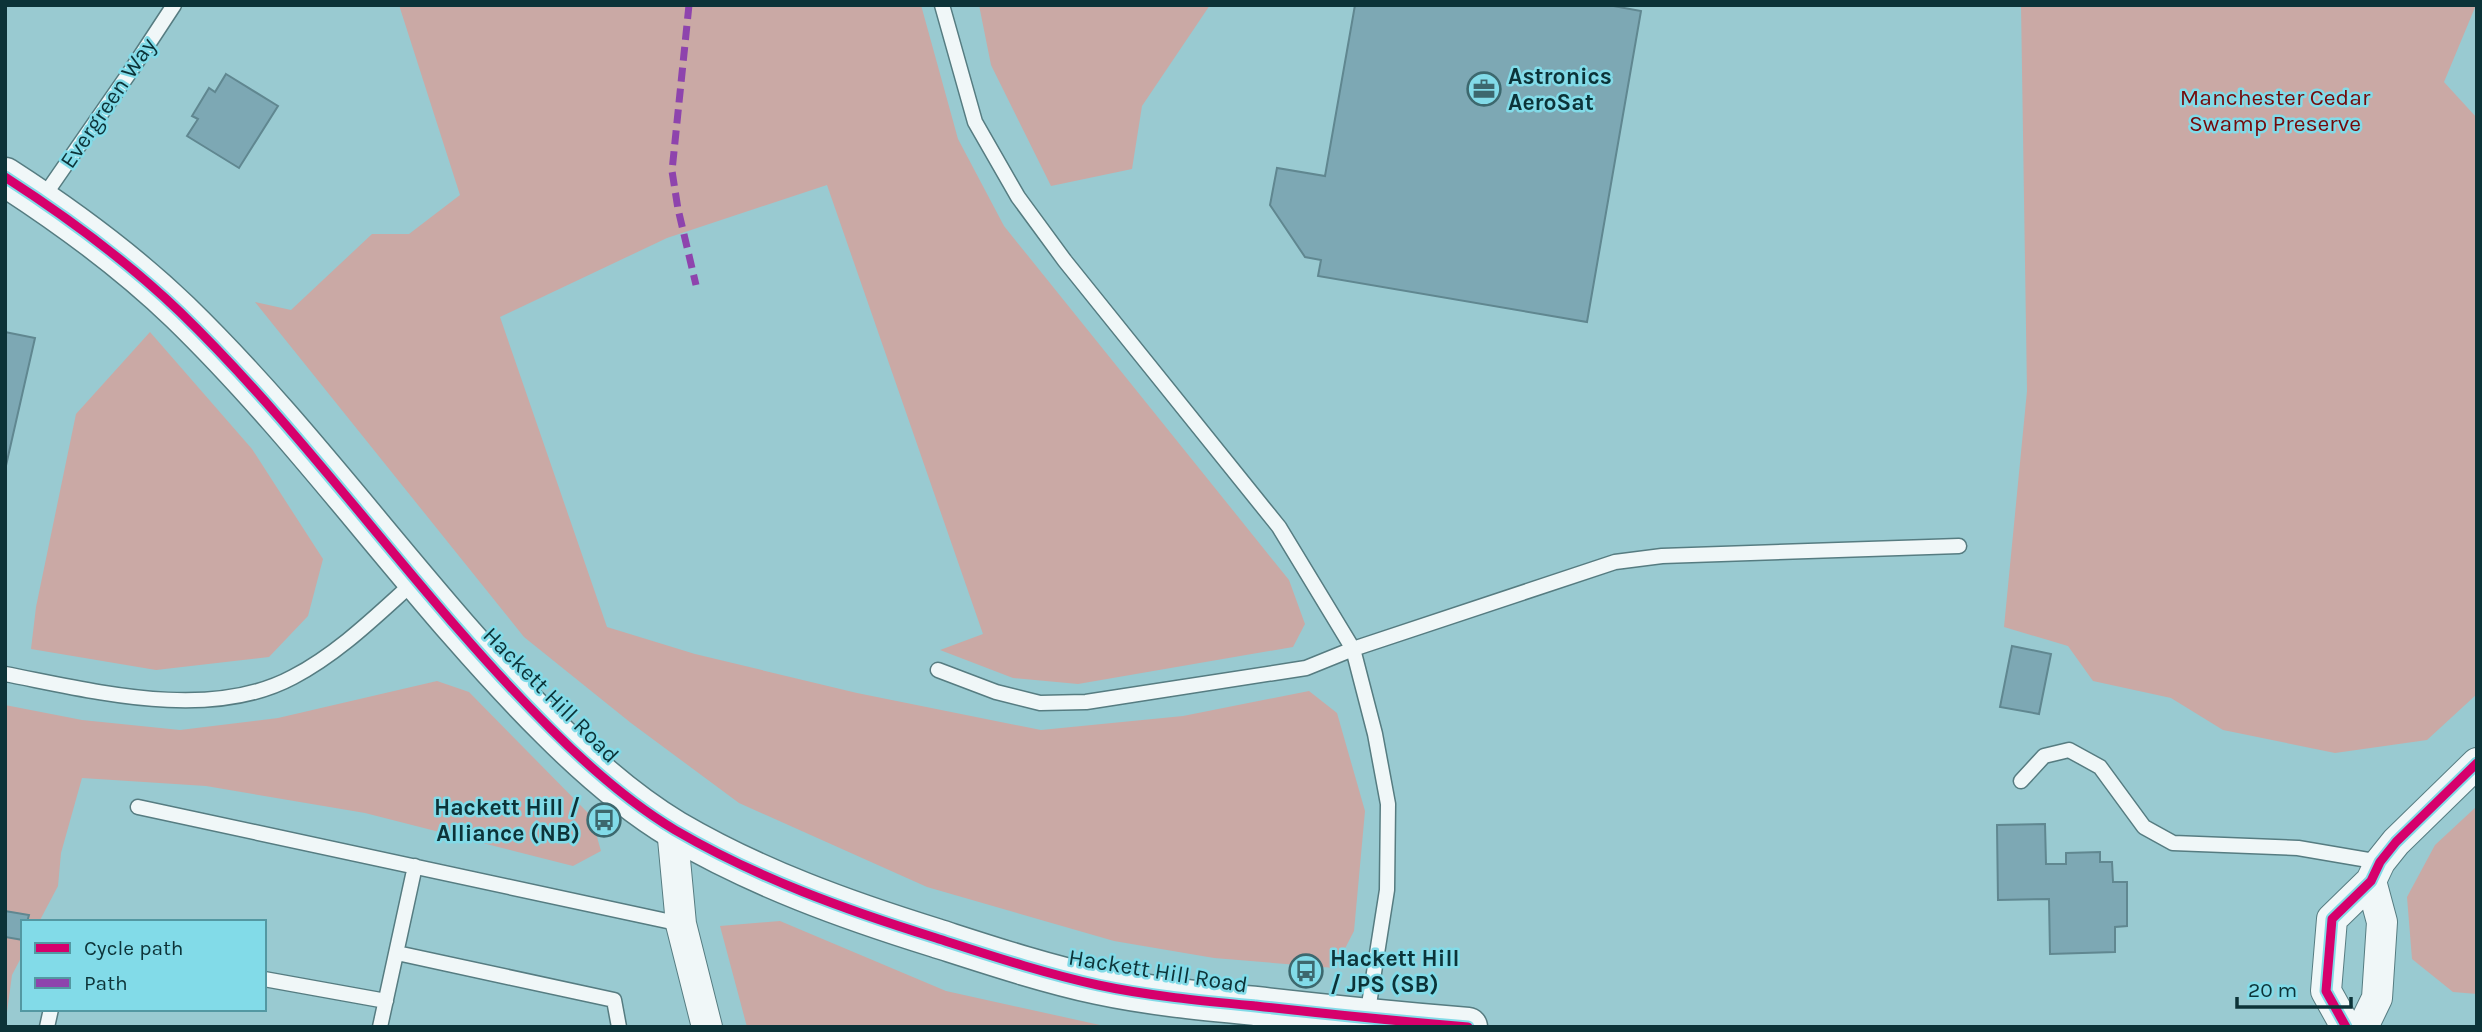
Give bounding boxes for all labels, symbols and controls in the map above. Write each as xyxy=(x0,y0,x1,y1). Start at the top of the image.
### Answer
street label: Evergreen Way xyxy=(54,32,162,173)
place label: Astronics AeroSat xyxy=(1508,63,1612,116)
office icon: Astronics AeroSat xyxy=(1465,70,1503,108)
park label: Manchester Cedar Swamp Preserve xyxy=(2180,84,2371,137)
street label: Hackett Hill Road xyxy=(477,621,625,769)
place label: Hackett Hill / Alliance (NB) xyxy=(434,794,580,847)
bus stop icon: Hackett Hill / Alliance (NB) xyxy=(585,801,623,839)
legend xyxy=(21,920,266,1011)
text: Cycle path xyxy=(84,936,184,960)
street label: Hackett Hill Road xyxy=(1067,944,1249,998)
place label: Hackett Hill / JPS (SB) xyxy=(1330,945,1459,998)
bus stop icon: Hackett Hill / JPS (SB) xyxy=(1287,952,1325,990)
scale bar xyxy=(2237,965,2351,1009)
text: Path xyxy=(84,971,128,995)
text: 20 m xyxy=(2248,978,2297,1002)

